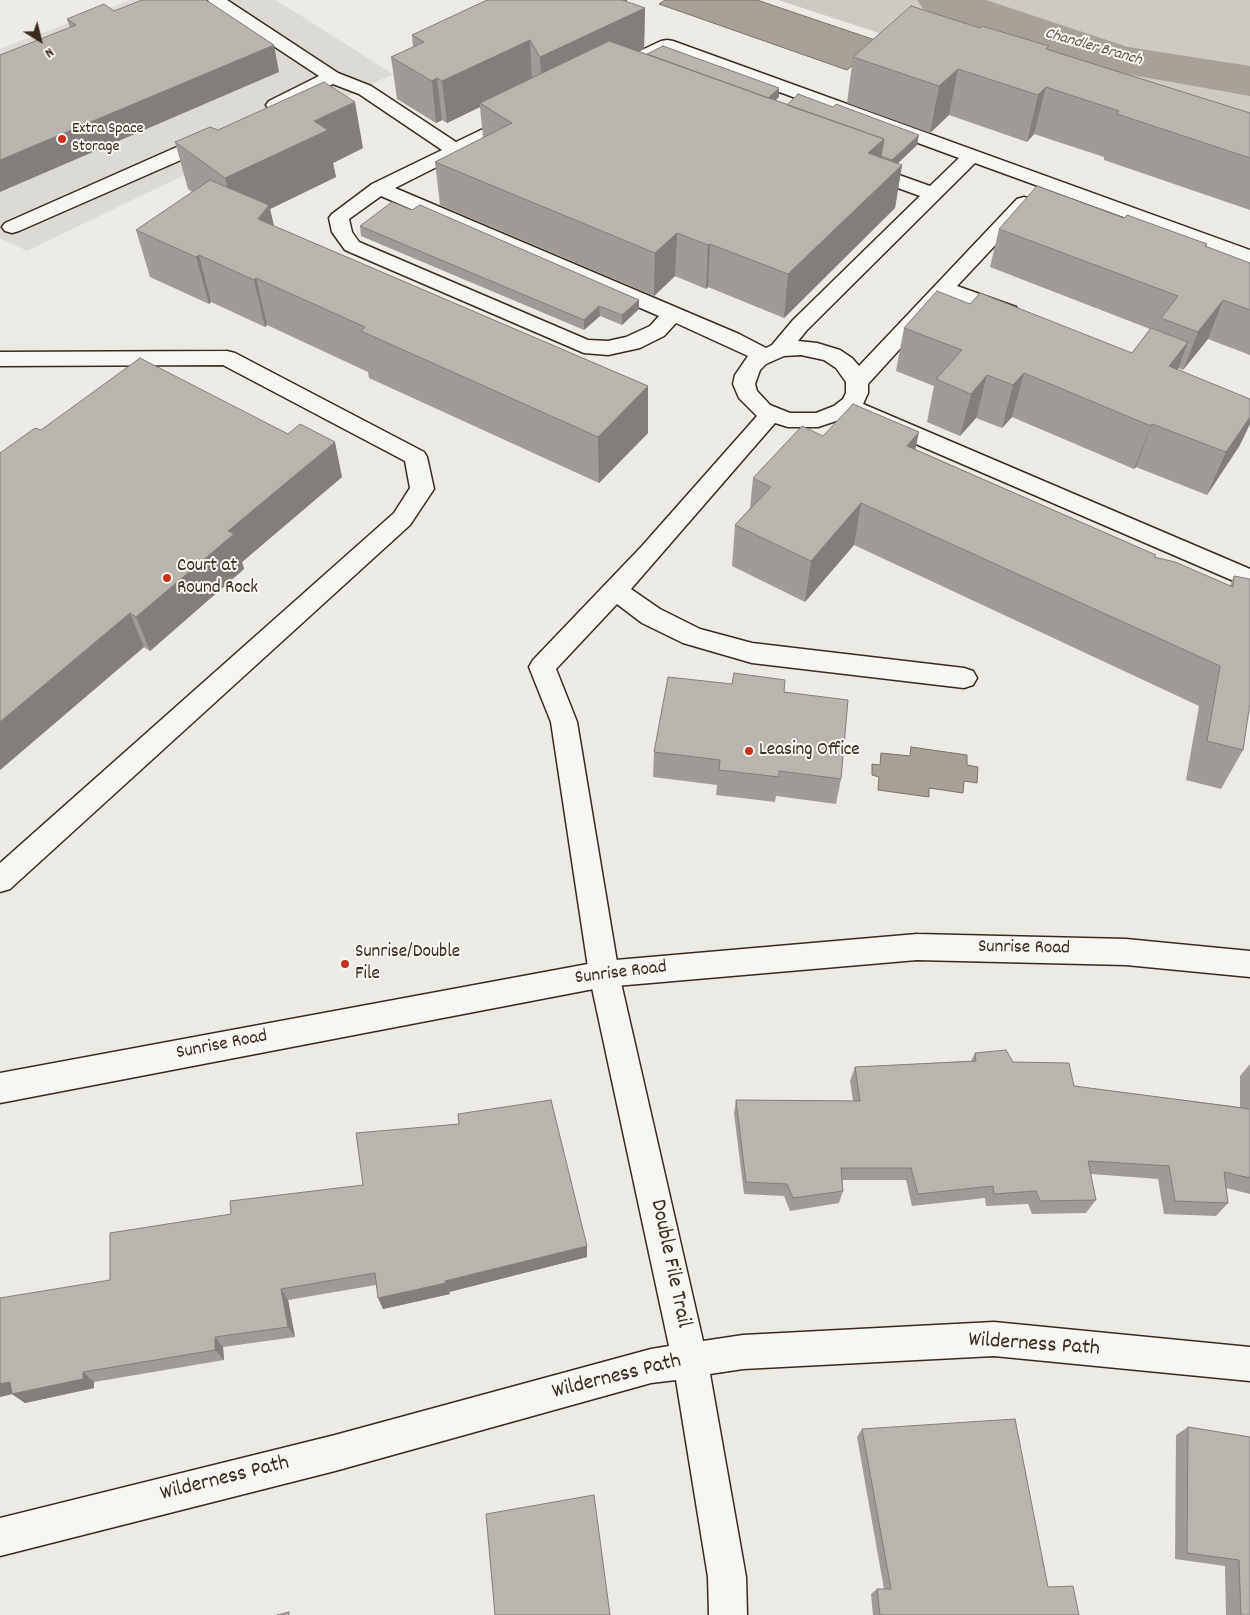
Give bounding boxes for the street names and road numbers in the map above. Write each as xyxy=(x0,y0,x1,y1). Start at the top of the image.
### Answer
street label: Sunrise Road xyxy=(978,937,1070,961)
street label: Sunrise Road xyxy=(574,957,668,991)
street label: Sunrise Road xyxy=(175,1026,269,1066)
street label: Double File Trail xyxy=(643,1197,695,1331)
street label: Wilderness Path xyxy=(967,1328,1101,1364)
street label: Wilderness Path xyxy=(550,1349,684,1407)
street label: Wilderness Path xyxy=(158,1451,292,1509)

